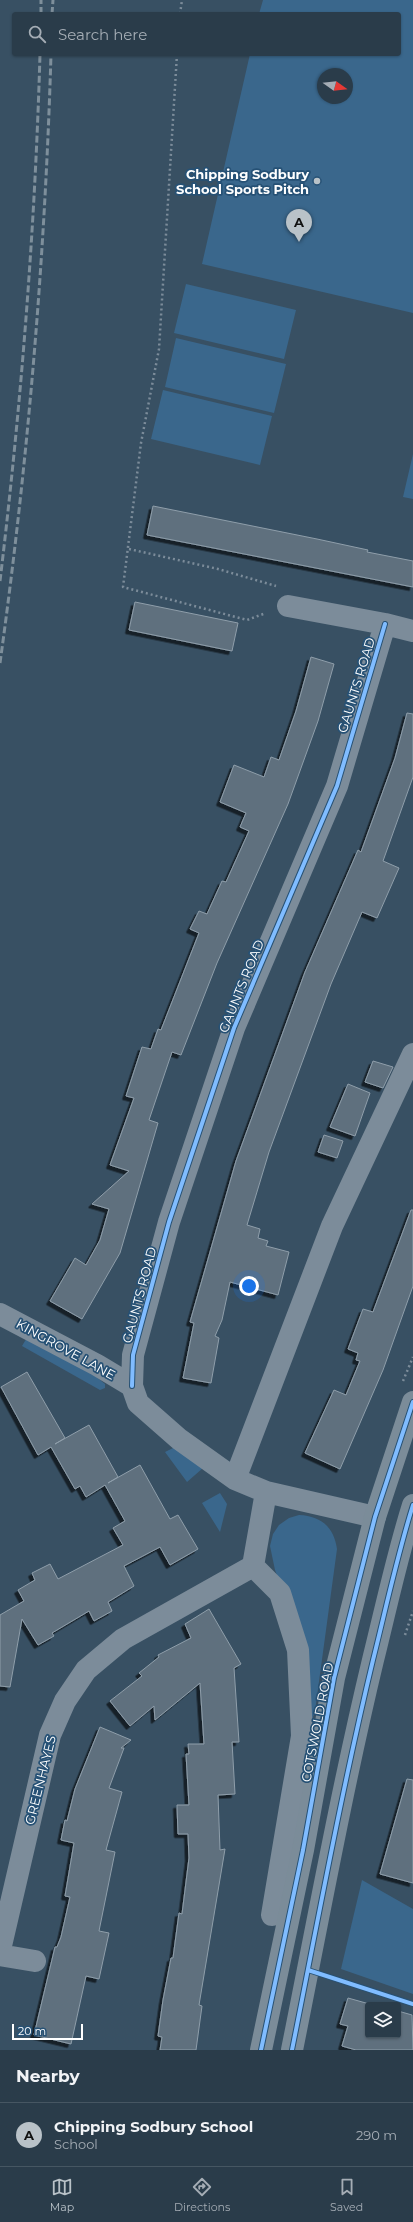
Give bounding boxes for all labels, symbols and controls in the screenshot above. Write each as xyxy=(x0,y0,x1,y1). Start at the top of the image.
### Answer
search box xyxy=(12,12,401,56)
icon: search xyxy=(26,23,48,45)
text: Search here xyxy=(58,25,147,44)
north arrow xyxy=(317,68,353,104)
place label: Chipping Sodbury School Sports Pitch xyxy=(176,166,309,197)
marker: Chipping Sodbury School Sports Pitch xyxy=(312,176,322,186)
pin: A xyxy=(286,209,312,242)
street label: GAUNTS ROAD xyxy=(334,635,378,735)
street label: GAUNTS ROAD xyxy=(215,937,267,1035)
street label: GAUNTS ROAD xyxy=(118,1245,160,1345)
your location xyxy=(239,1276,259,1296)
street label: KINGROVE LANE xyxy=(14,1315,118,1383)
street label: COTSWOLD ROAD xyxy=(298,1660,337,1783)
street label: GREENHAYES xyxy=(21,1734,59,1826)
map controls xyxy=(365,2002,401,2038)
button: layers xyxy=(365,2002,401,2038)
scale bar xyxy=(12,2022,83,2041)
text: 20 m xyxy=(18,2024,46,2038)
text: Nearby xyxy=(16,2066,80,2086)
text: Chipping Sodbury School xyxy=(54,2117,253,2136)
text: A xyxy=(24,2127,34,2143)
text: 290 m xyxy=(356,2127,397,2143)
text: School xyxy=(54,2136,98,2152)
tab: Map xyxy=(50,2176,74,2214)
tab: Directions xyxy=(174,2176,230,2214)
tab: Saved xyxy=(330,2176,363,2214)

